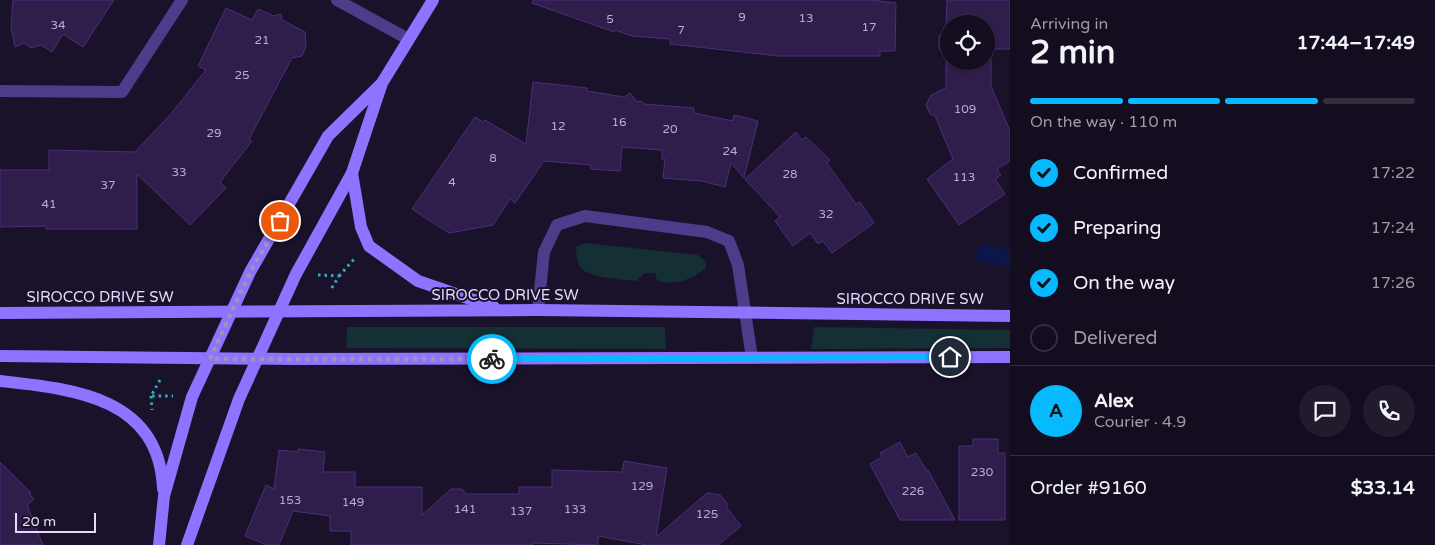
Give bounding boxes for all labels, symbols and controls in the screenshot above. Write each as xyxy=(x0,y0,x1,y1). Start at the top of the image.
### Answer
house number: 9 xyxy=(738,10,746,24)
house number: 13 xyxy=(798,11,814,25)
house number: 5 xyxy=(606,12,614,26)
text: Arriving in xyxy=(1030,14,1108,34)
map controls xyxy=(940,15,995,70)
button: locate xyxy=(940,15,995,70)
house number: 34 xyxy=(50,18,66,32)
house number: 17 xyxy=(861,20,877,34)
house number: 7 xyxy=(677,23,685,37)
text: 17:44–17:49 xyxy=(1296,32,1415,54)
house number: 21 xyxy=(254,33,270,47)
text: 2 min xyxy=(1030,34,1115,72)
house number: 25 xyxy=(234,68,250,82)
house number: 109 xyxy=(954,102,976,116)
text: On the way · 110 m xyxy=(1030,112,1177,132)
house number: 16 xyxy=(611,115,627,129)
house number: 12 xyxy=(550,119,566,133)
house number: 20 xyxy=(662,122,678,136)
house number: 29 xyxy=(206,126,222,140)
house number: 24 xyxy=(722,144,738,158)
house number: 8 xyxy=(489,151,497,165)
icon: check xyxy=(1030,159,1058,187)
text: Confirmed xyxy=(1073,162,1168,184)
text: 17:22 xyxy=(1371,163,1415,183)
house number: 33 xyxy=(171,165,187,179)
house number: 28 xyxy=(782,167,798,181)
house number: 113 xyxy=(953,170,975,184)
house number: 4 xyxy=(448,175,456,189)
house number: 37 xyxy=(100,178,116,192)
house number: 41 xyxy=(41,197,57,211)
pin xyxy=(259,200,301,242)
icon: bag xyxy=(266,207,294,235)
house number: 32 xyxy=(818,207,834,221)
icon: check xyxy=(1030,214,1058,242)
text: Preparing xyxy=(1073,217,1162,239)
text: 17:24 xyxy=(1371,218,1415,238)
icon: check xyxy=(1030,269,1058,297)
text: On the way xyxy=(1073,272,1175,294)
text: 17:26 xyxy=(1371,273,1415,293)
street label: SIROCCO DRIVE SW xyxy=(431,286,579,304)
street label: SIROCCO DRIVE SW xyxy=(26,288,174,306)
street label: SIROCCO DRIVE SW xyxy=(836,290,984,308)
text: Delivered xyxy=(1073,327,1158,349)
courier xyxy=(467,334,517,384)
pin xyxy=(929,336,971,378)
icon: home xyxy=(936,343,964,371)
icon: bike xyxy=(478,345,506,373)
button: chat xyxy=(1299,385,1351,437)
button: phone xyxy=(1363,385,1415,437)
text: Alex xyxy=(1094,390,1134,412)
text: A xyxy=(1049,400,1063,422)
text: Courier · 4.9 xyxy=(1094,412,1186,432)
house number: 230 xyxy=(971,465,994,479)
text: Order #9160 xyxy=(1030,477,1147,499)
text: $33.14 xyxy=(1351,477,1415,499)
house number: 129 xyxy=(631,479,653,493)
house number: 226 xyxy=(902,484,924,498)
house number: 153 xyxy=(279,493,301,507)
house number: 149 xyxy=(342,495,364,509)
house number: 141 xyxy=(454,502,476,516)
house number: 133 xyxy=(564,502,586,516)
house number: 137 xyxy=(510,504,532,518)
house number: 125 xyxy=(696,507,718,521)
scale bar xyxy=(15,510,96,533)
text: 20 m xyxy=(22,513,56,530)

